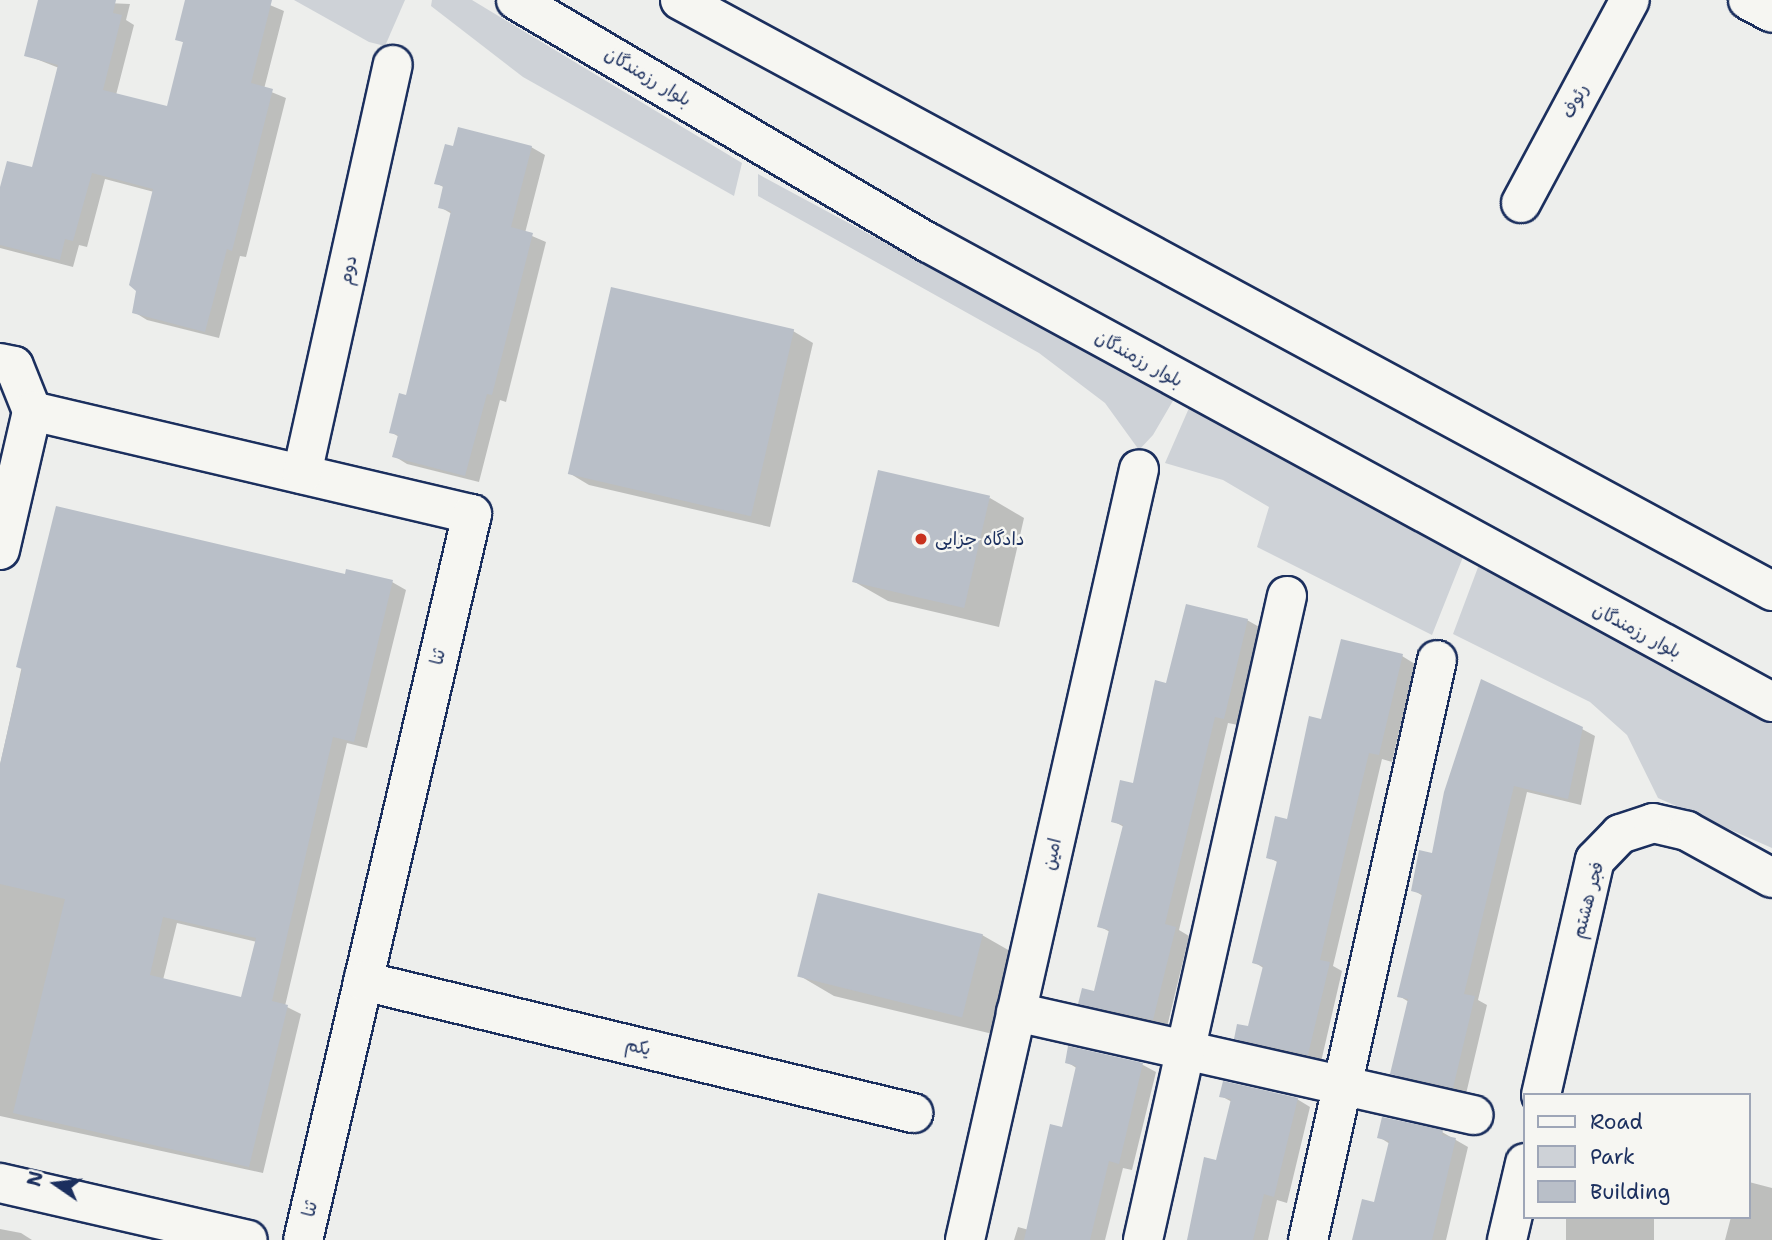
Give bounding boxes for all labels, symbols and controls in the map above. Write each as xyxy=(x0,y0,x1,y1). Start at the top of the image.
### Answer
street label: بلوار رزمندگان xyxy=(601,43,695,111)
street label: رئوف xyxy=(1557,80,1593,122)
street label: دوم xyxy=(334,253,362,287)
street label: بلوار رزمندگان xyxy=(1091,326,1187,392)
place label: دادگاه جزایی xyxy=(935,528,1025,550)
marker: دادگاه جزایی xyxy=(913,531,929,547)
street label: بلوار رزمندگان xyxy=(1589,599,1685,663)
street label: ثنا xyxy=(426,647,450,667)
street label: امین xyxy=(1038,836,1066,872)
street label: فجر هشتم xyxy=(1567,859,1609,941)
street label: یکم xyxy=(623,1034,653,1060)
legend xyxy=(1524,1093,1751,1219)
text: Road xyxy=(1590,1108,1643,1136)
text: Park xyxy=(1590,1143,1635,1171)
north arrow xyxy=(21,1149,91,1219)
text: N xyxy=(21,1168,49,1189)
text: Building xyxy=(1590,1178,1670,1206)
street label: ثنا xyxy=(298,1199,322,1219)

